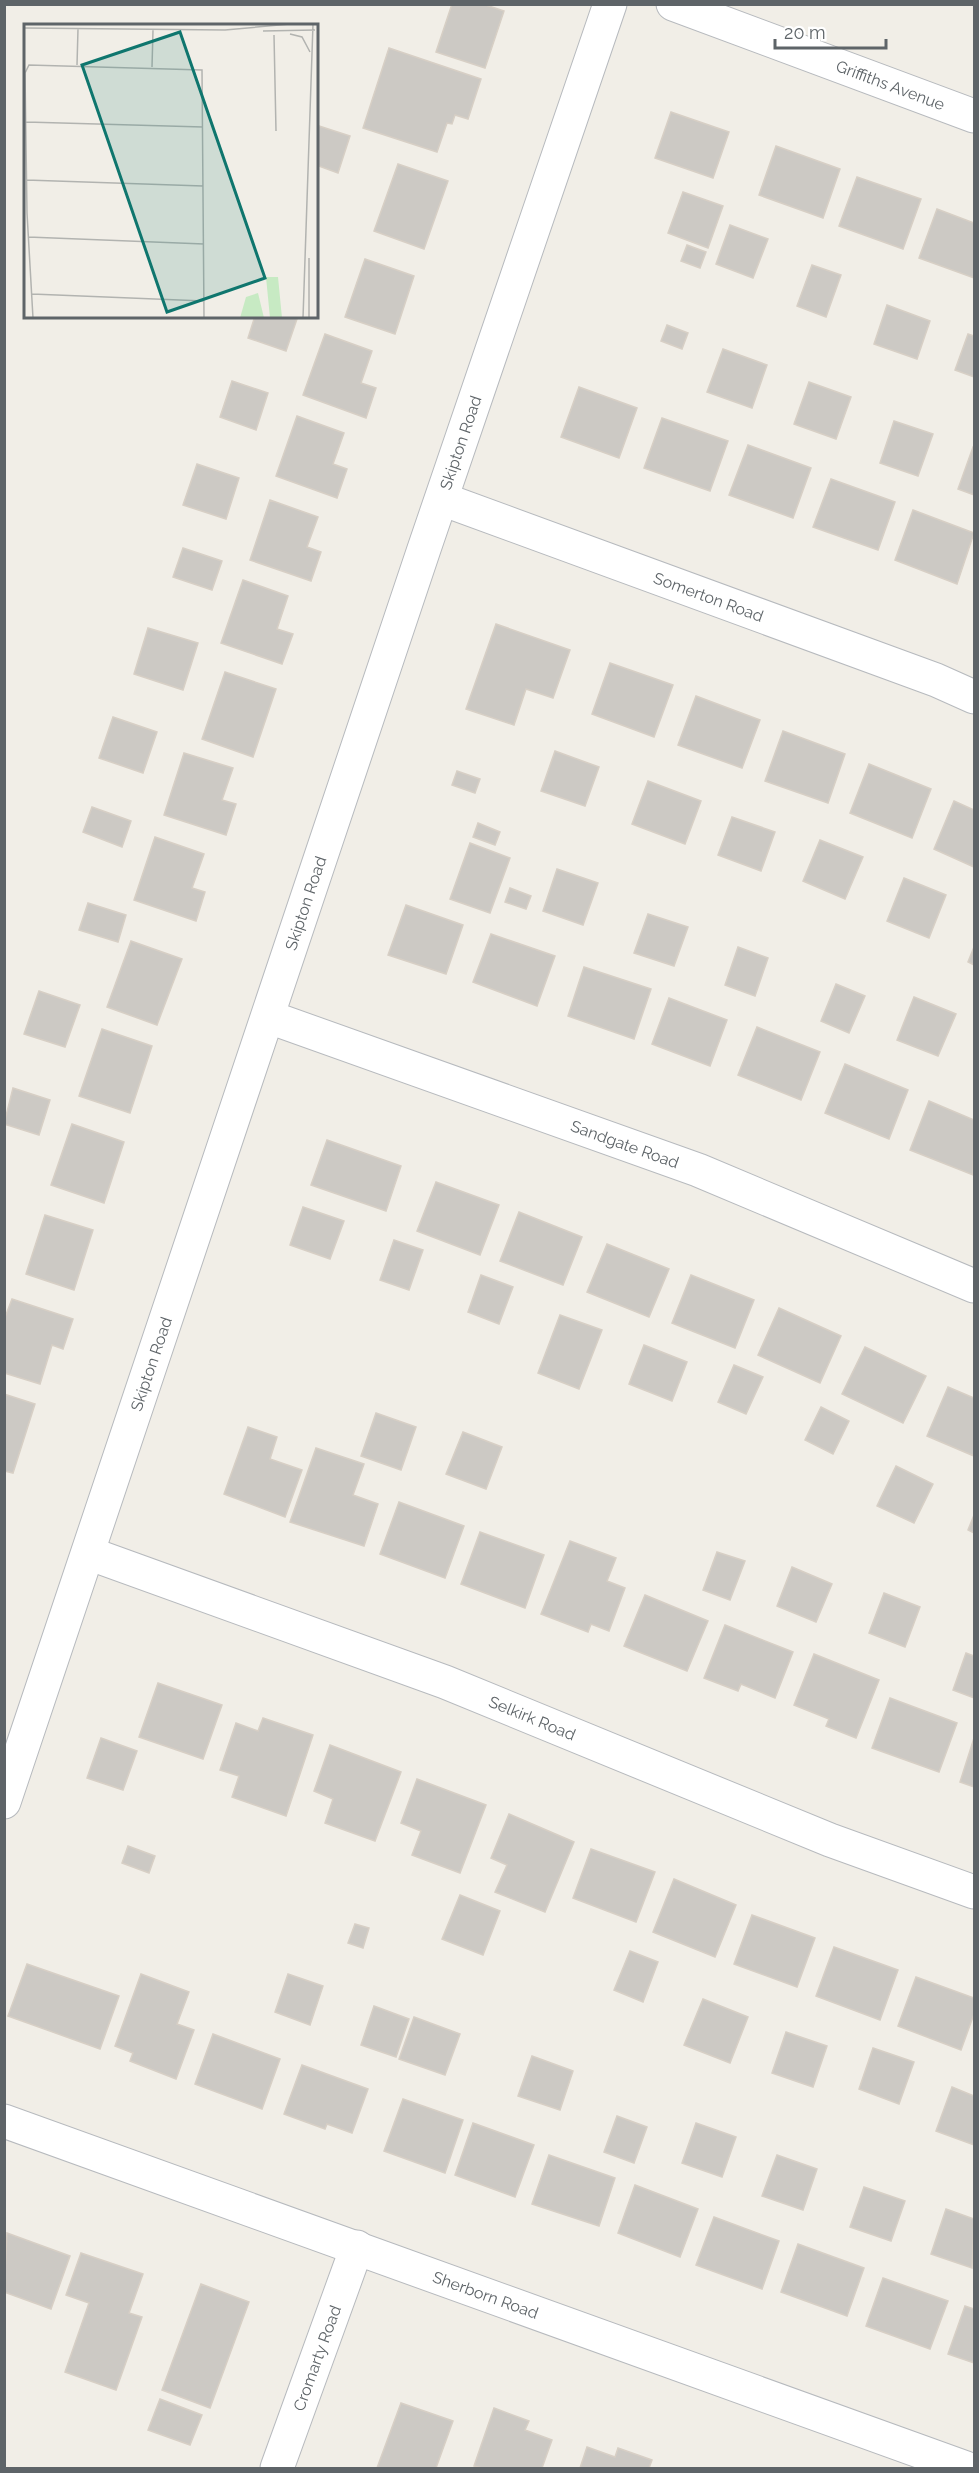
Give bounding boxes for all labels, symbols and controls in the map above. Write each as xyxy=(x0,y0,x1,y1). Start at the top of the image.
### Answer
scale bar xyxy=(775,12,886,50)
text: 20 m xyxy=(784,22,826,43)
inset map xyxy=(24,24,318,318)
street label: Griffiths Avenue xyxy=(833,56,947,114)
street label: Skipton Road xyxy=(436,393,486,492)
street label: Somerton Road xyxy=(651,568,766,626)
street label: Skipton Road xyxy=(281,854,330,953)
street label: Sandgate Road xyxy=(568,1116,682,1172)
street label: Skipton Road xyxy=(127,1315,176,1414)
street label: Selkirk Road xyxy=(486,1692,578,1745)
street label: Sherborn Road xyxy=(430,2267,541,2323)
street label: Cromarty Road xyxy=(289,2303,345,2414)

